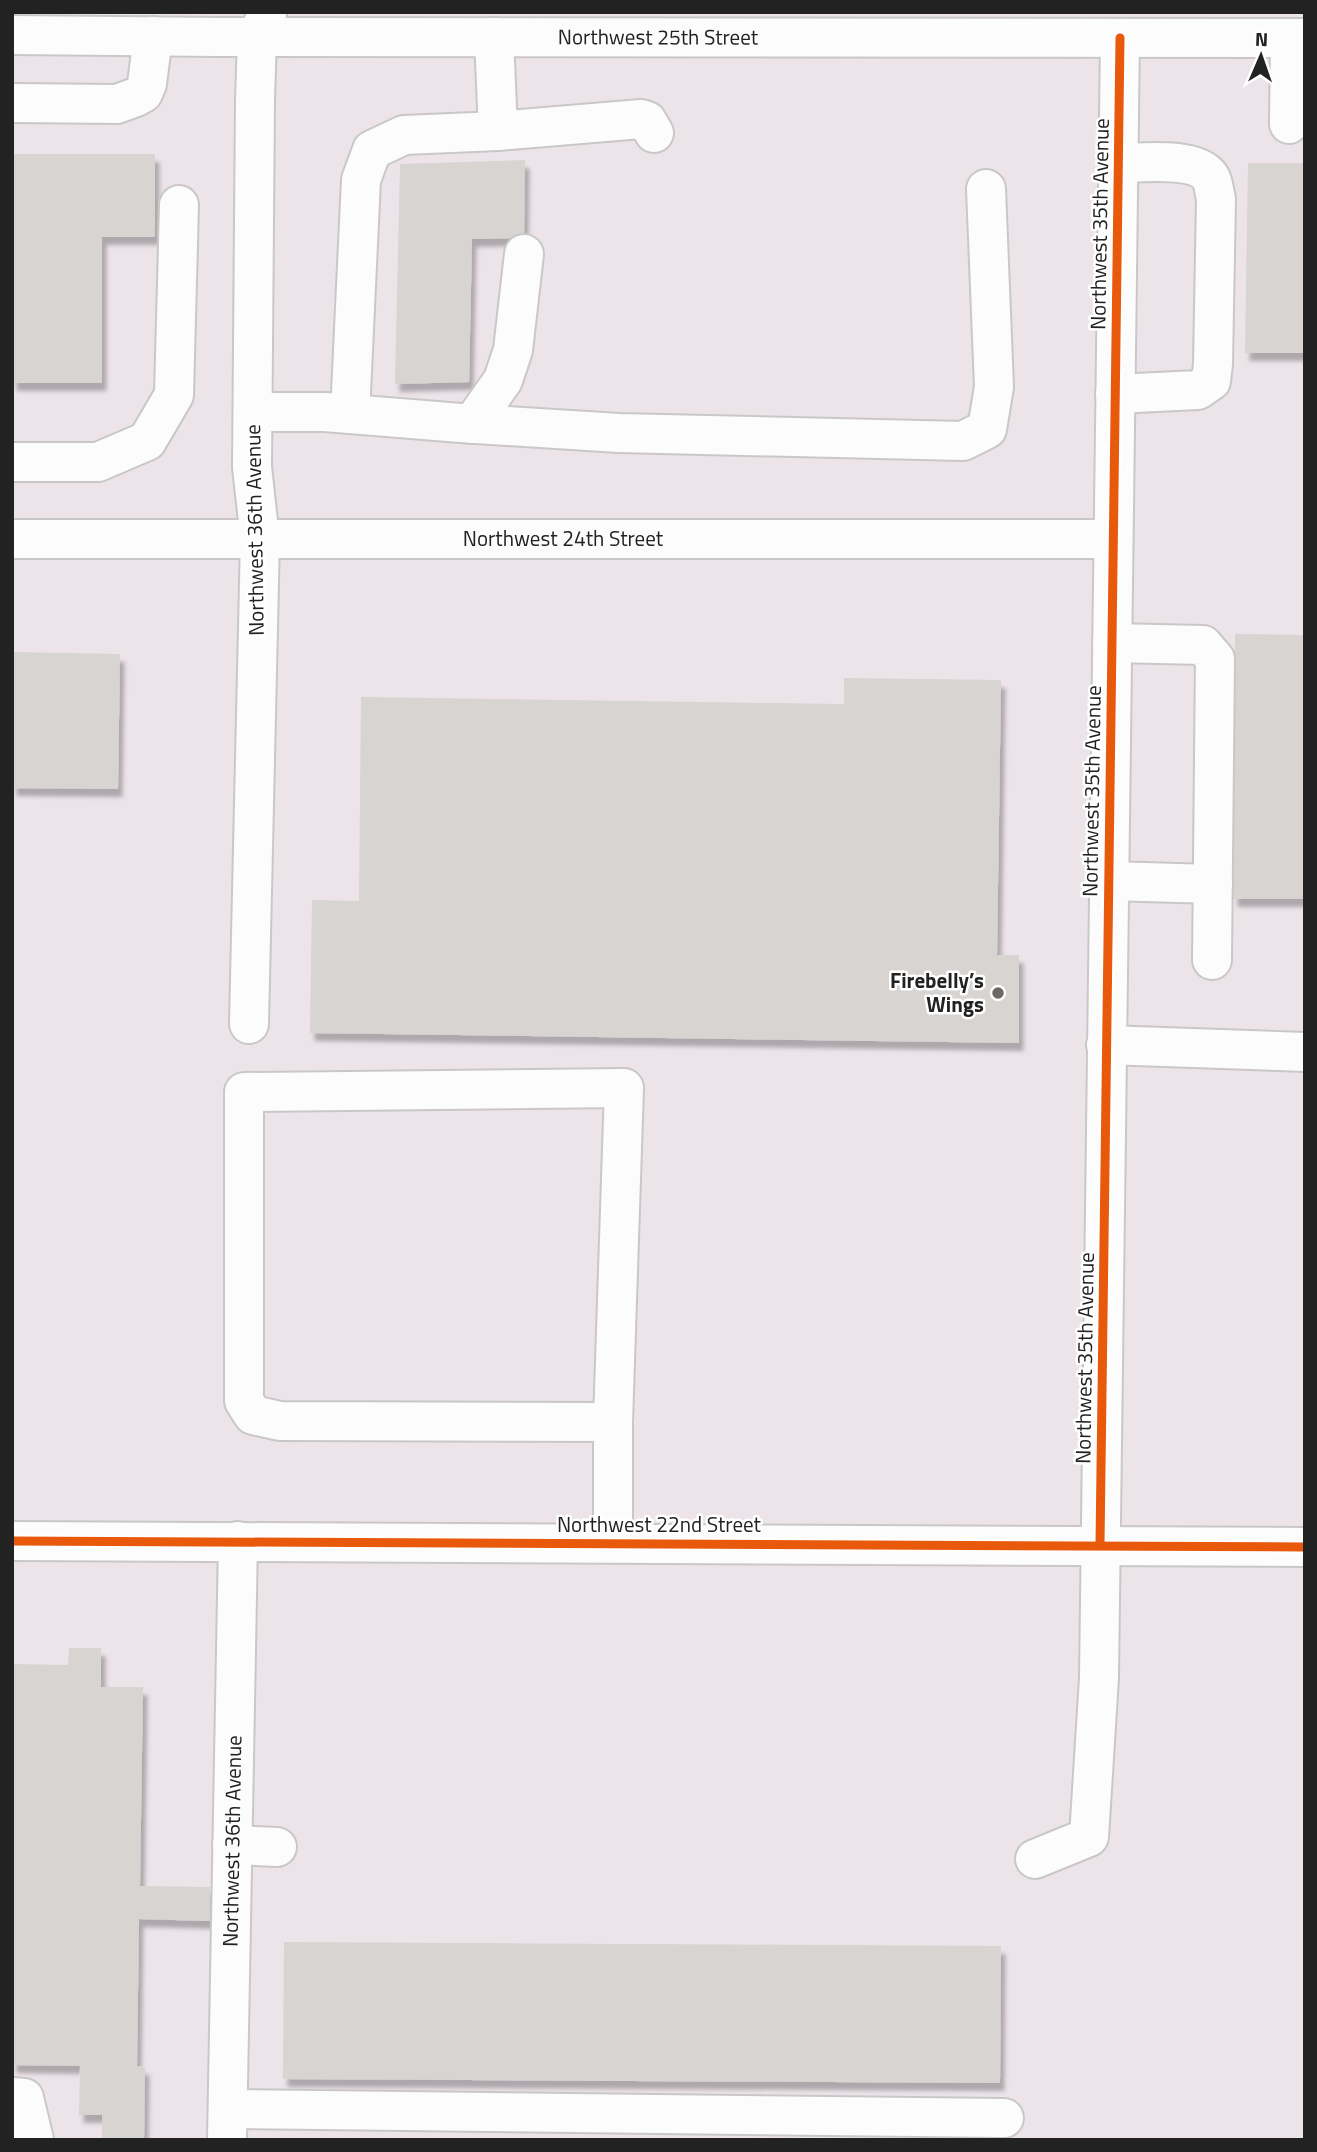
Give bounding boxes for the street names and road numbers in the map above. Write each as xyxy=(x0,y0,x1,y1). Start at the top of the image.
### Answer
street label: Northwest 25th Street xyxy=(558,20,759,52)
street label: Northwest 35th Avenue xyxy=(1081,118,1117,330)
street label: Northwest 36th Avenue xyxy=(236,424,272,636)
street label: Northwest 24th Street xyxy=(463,522,664,554)
street label: Northwest 35th Avenue xyxy=(1073,685,1109,897)
street label: Northwest 35th Avenue xyxy=(1066,1252,1102,1464)
street label: Northwest 22nd Street xyxy=(557,1508,762,1540)
street label: Northwest 36th Avenue xyxy=(214,1735,249,1947)

